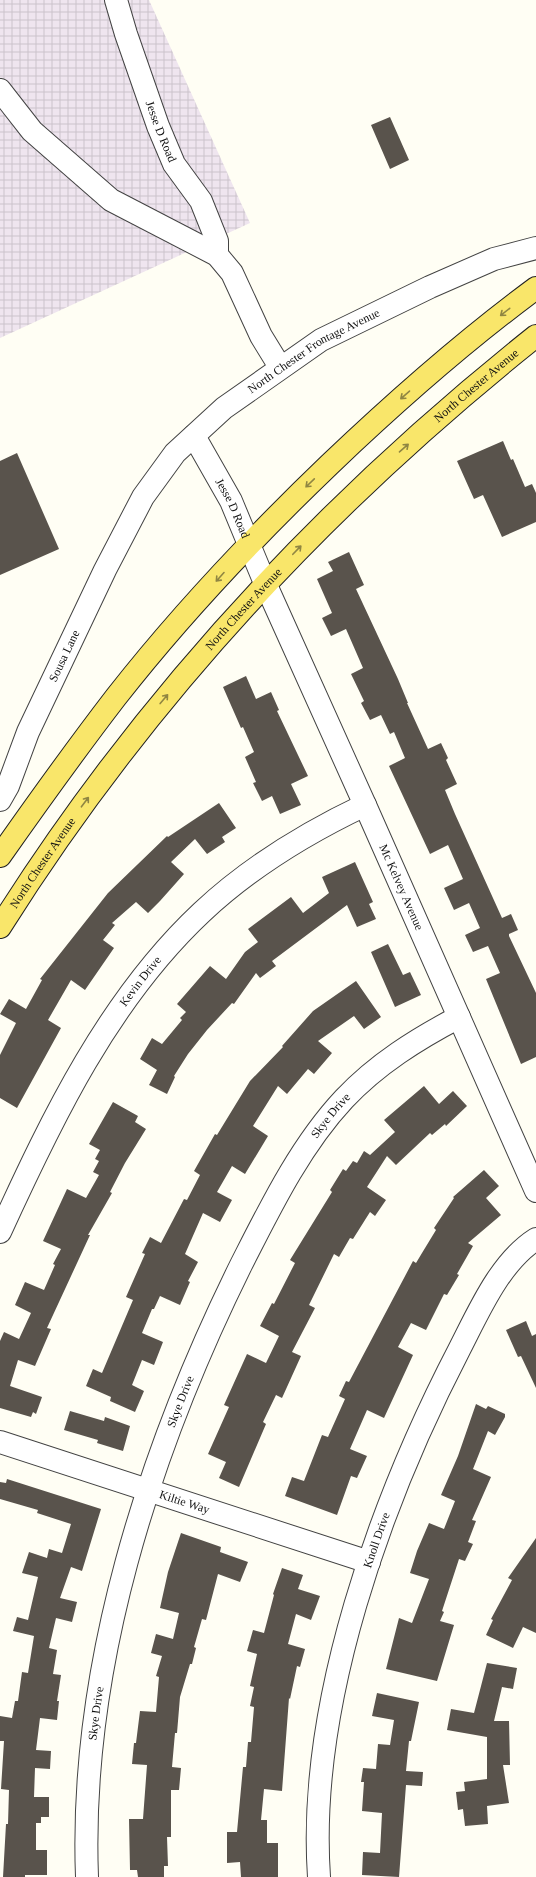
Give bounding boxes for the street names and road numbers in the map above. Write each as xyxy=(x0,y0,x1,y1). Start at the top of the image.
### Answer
street label: Jesse D Road xyxy=(143,99,179,164)
street label: North Chester Frontage Avenue xyxy=(245,306,382,396)
street label: North Chester Avenue xyxy=(431,346,521,425)
street label: Jesse D Road xyxy=(212,476,253,540)
street label: North Chester Avenue xyxy=(202,565,285,653)
street label: Sousa Lane xyxy=(46,628,82,684)
street label: North Chester Avenue xyxy=(7,815,78,911)
street label: Mc Kelvey Avenue xyxy=(376,842,427,932)
street label: Kevin Drive xyxy=(116,953,164,1009)
street label: Skye Drive xyxy=(308,1090,353,1141)
street label: Skye Drive xyxy=(164,1374,197,1429)
street label: Kiltie Way xyxy=(158,1487,211,1517)
street label: Knoll Drive xyxy=(360,1510,393,1570)
street label: Skye Drive xyxy=(85,1685,106,1741)

